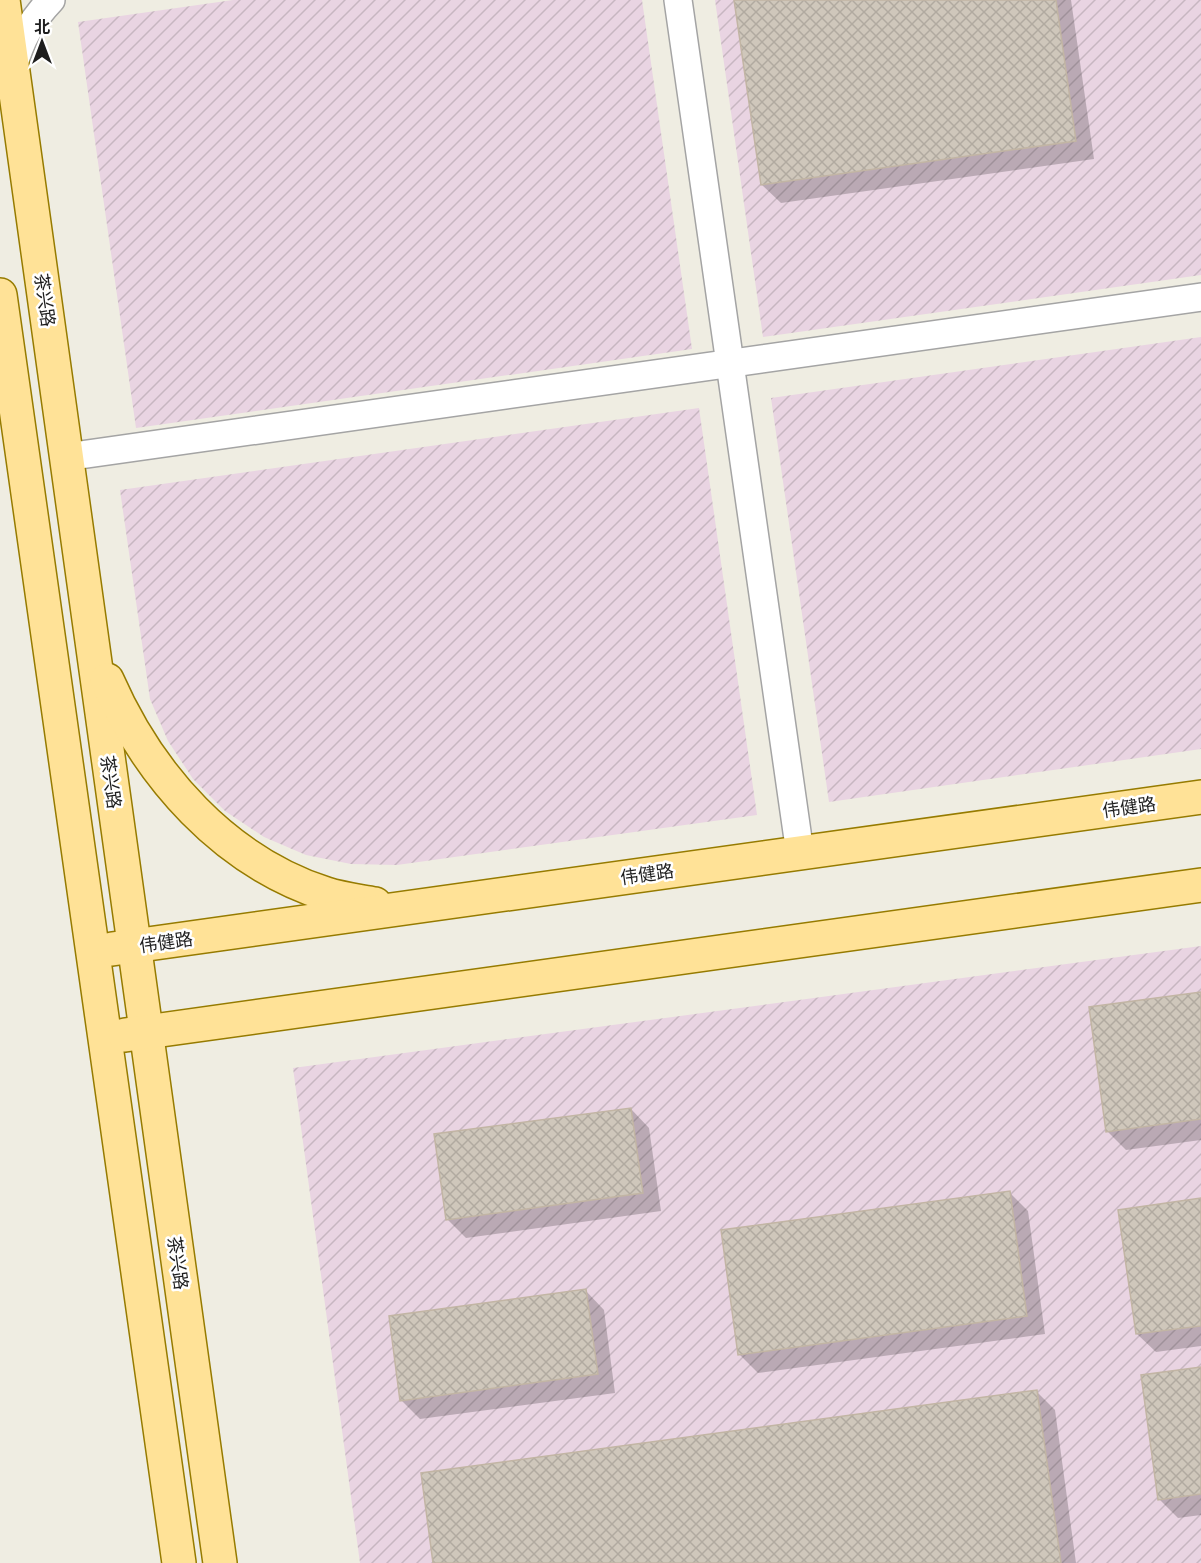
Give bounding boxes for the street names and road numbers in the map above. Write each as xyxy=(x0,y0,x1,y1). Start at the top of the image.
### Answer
street label: 茶兴路 xyxy=(30,272,60,328)
street label: 茶兴路 xyxy=(96,754,126,810)
street label: 伟健路 xyxy=(1101,792,1157,822)
street label: 伟健路 xyxy=(619,859,675,889)
street label: 伟健路 xyxy=(138,927,194,957)
street label: 茶兴路 xyxy=(163,1235,193,1291)

